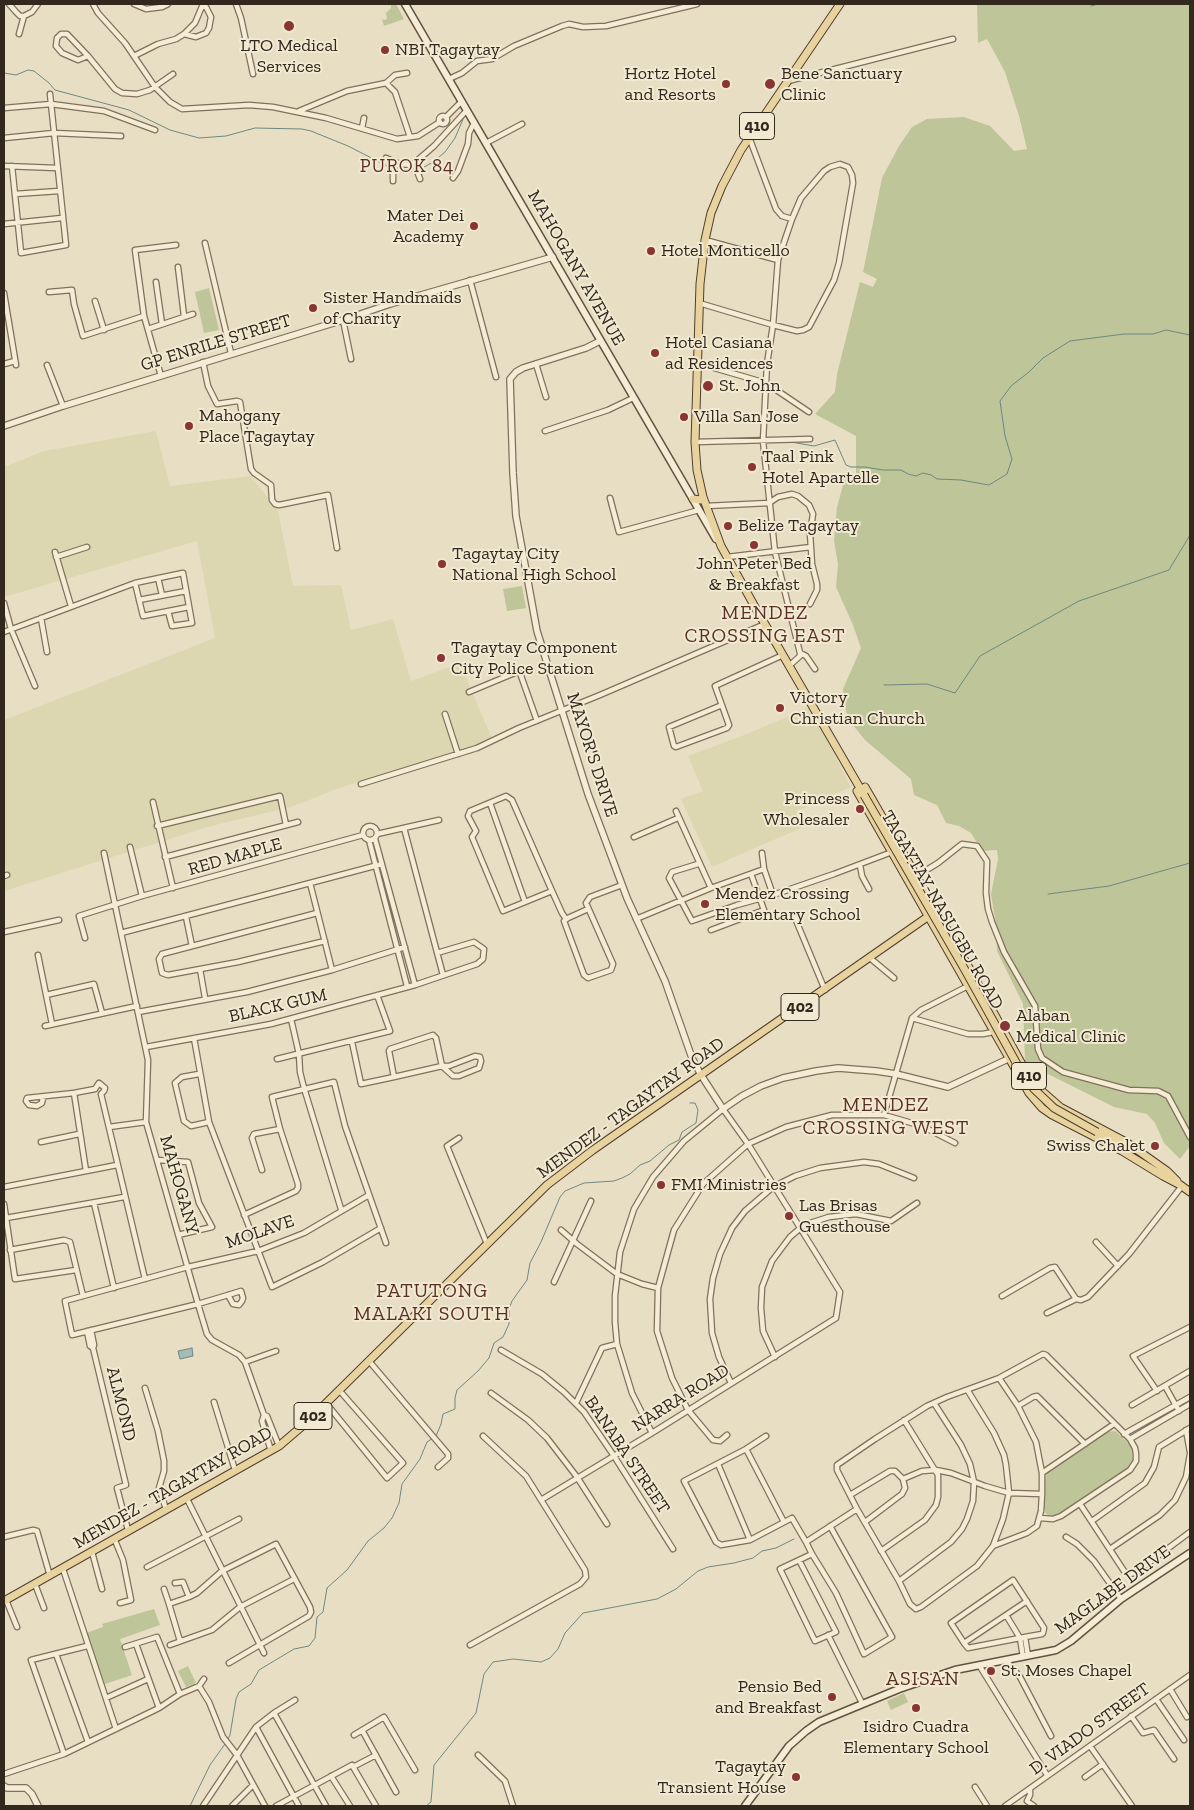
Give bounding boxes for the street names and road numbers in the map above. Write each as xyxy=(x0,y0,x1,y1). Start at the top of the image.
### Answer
road number: 410 xyxy=(740,112,774,140)
street label: MAHOGANY AVENUE xyxy=(523,186,629,350)
street label: GP ENRILE STREET xyxy=(138,310,294,376)
street label: MAYOR'S DRIVE xyxy=(562,690,622,820)
street label: TAGAYTAY-NASUGBU ROAD xyxy=(876,807,1008,1013)
street label: RED MAPLE xyxy=(186,833,284,881)
street label: BLACK GUM xyxy=(227,984,329,1028)
road number: 402 xyxy=(781,994,819,1020)
street label: MENDEZ - TAGAYTAY ROAD xyxy=(533,1033,729,1183)
road number: 410 xyxy=(1012,1062,1046,1090)
street label: MAHOGANY xyxy=(155,1133,203,1237)
street label: MOLAVE xyxy=(223,1210,297,1254)
street label: NARRA ROAD xyxy=(628,1360,734,1436)
street label: ALMOND xyxy=(101,1365,141,1443)
street label: BANABA STREET xyxy=(580,1392,674,1518)
road number: 402 xyxy=(294,1402,332,1430)
street label: MENDEZ - TAGAYTAY ROAD xyxy=(70,1422,276,1554)
street label: MAGLABE DRIVE xyxy=(1051,1541,1175,1639)
street label: D. VIADO STREET xyxy=(1026,1678,1154,1780)

